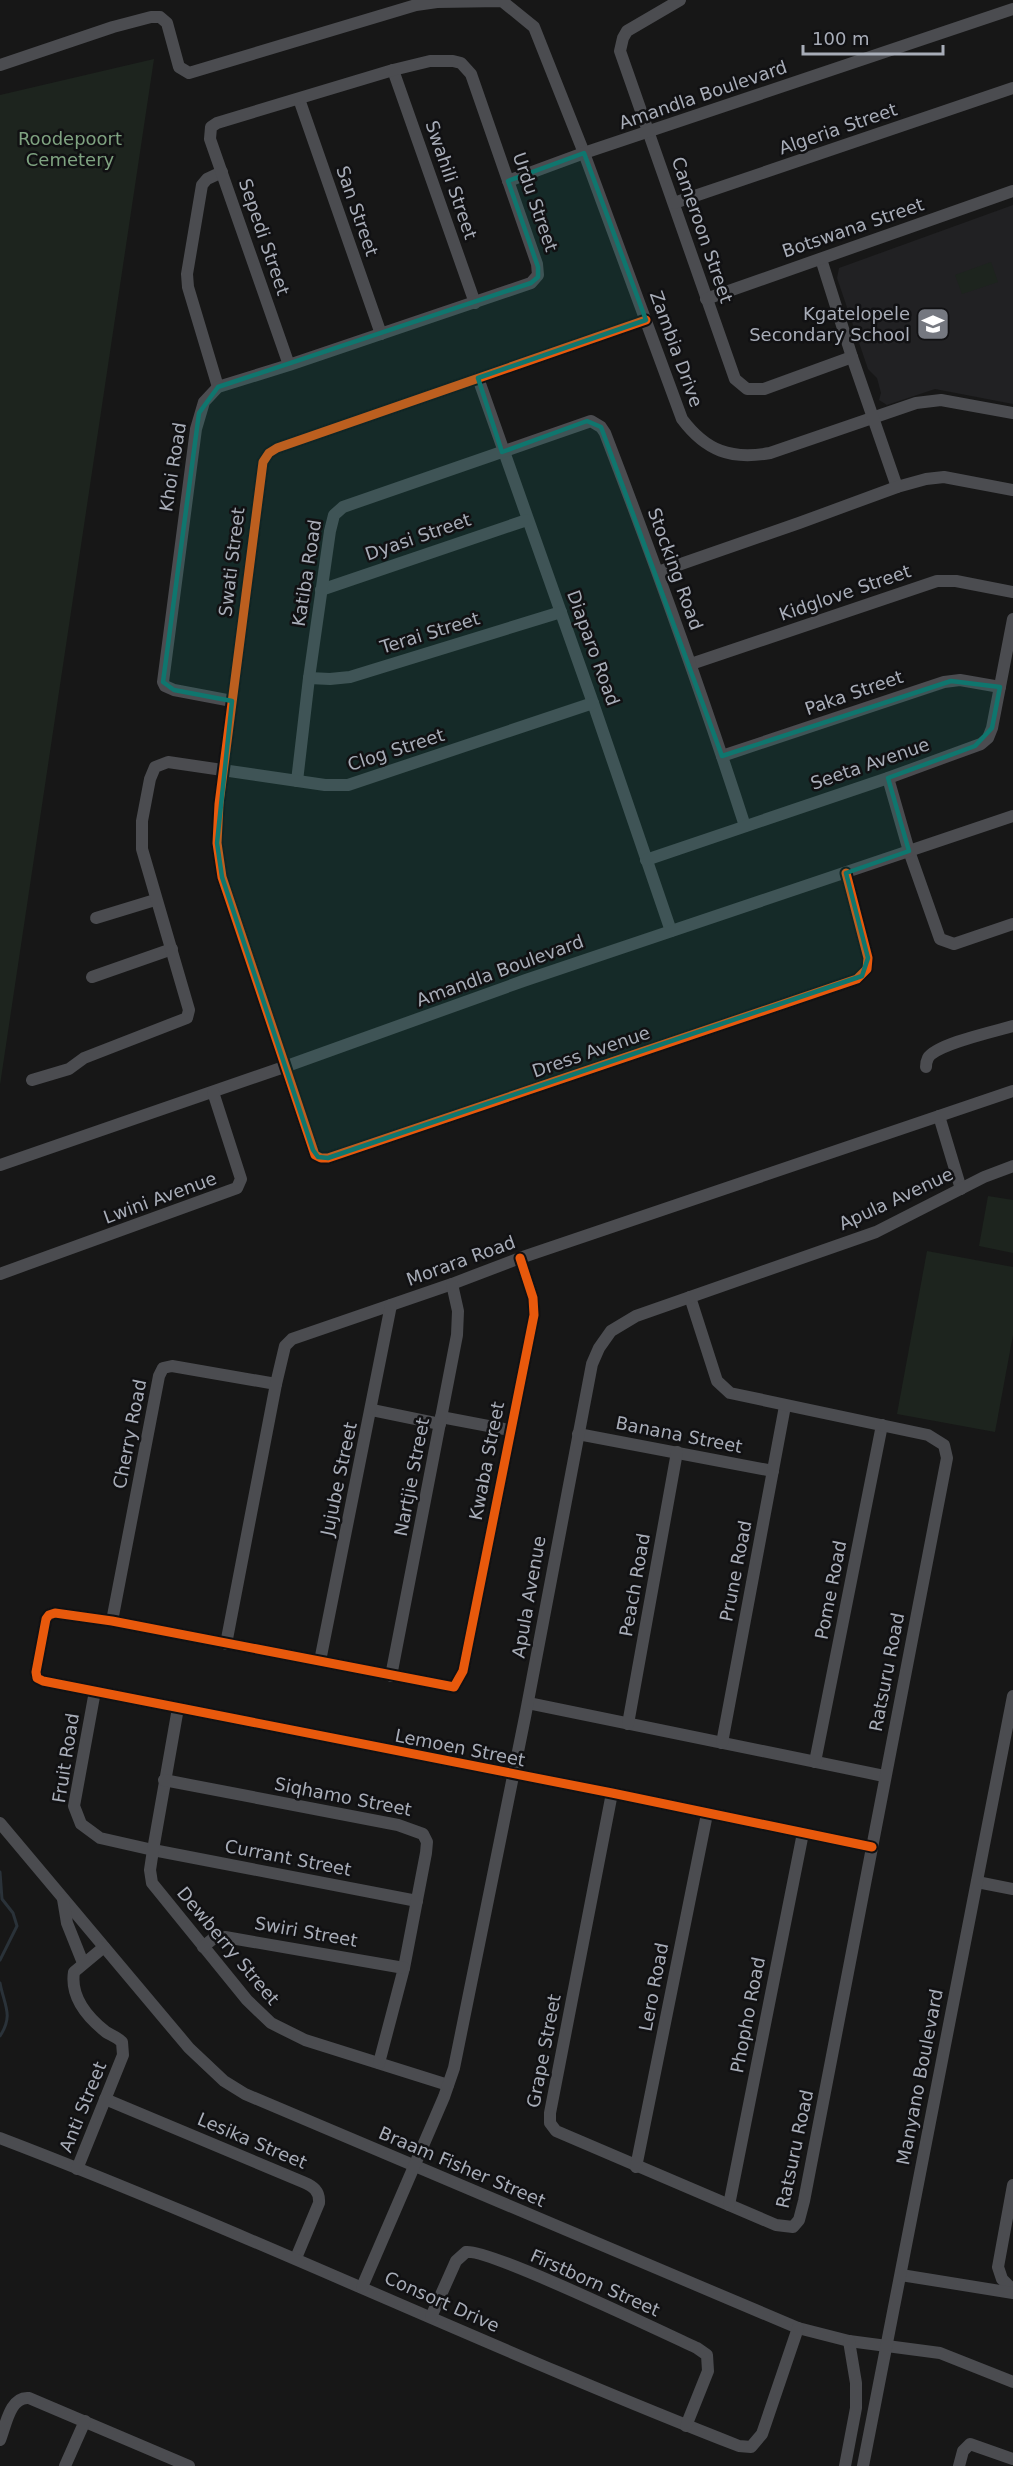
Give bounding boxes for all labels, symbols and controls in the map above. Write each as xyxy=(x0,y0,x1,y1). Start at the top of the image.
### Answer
scale bar xyxy=(803,18,942,56)
text: 100 m xyxy=(812,28,870,49)
street label: Amandla Boulevard xyxy=(616,56,790,133)
street label: Algeria Street xyxy=(776,98,900,159)
street label: Swahili Street xyxy=(421,118,482,242)
park label: Roodepoort Cemetery xyxy=(18,128,122,170)
street label: Urdu Street xyxy=(509,149,562,254)
street label: Cameroon Street xyxy=(668,154,737,306)
street label: San Street xyxy=(332,163,383,259)
street label: Sepedi Street xyxy=(235,176,294,298)
street label: Botswana Street xyxy=(779,193,926,262)
street label: Zambia Drive xyxy=(646,288,707,410)
place label: Kgatelopele Secondary School xyxy=(749,303,910,345)
school or university icon: Kgatelopele Secondary School xyxy=(915,306,951,342)
street label: Khoi Road xyxy=(155,421,190,513)
street label: Stocking Road xyxy=(644,505,707,633)
street label: Swati Street xyxy=(214,506,249,618)
street label: Dyasi Street xyxy=(362,509,473,564)
street label: Katiba Road xyxy=(288,518,325,628)
street label: Kidglove Street xyxy=(776,560,913,625)
street label: Diaparo Road xyxy=(563,587,624,708)
street label: Terai Street xyxy=(377,607,482,658)
street label: Paka Street xyxy=(802,666,906,719)
street label: Clog Street xyxy=(345,724,447,775)
street label: Seeta Avenue xyxy=(808,733,932,794)
street label: Amandla Boulevard xyxy=(413,930,586,1011)
street label: Dress Avenue xyxy=(529,1022,653,1082)
street label: Apula Avenue xyxy=(835,1163,956,1234)
street label: Lwini Avenue xyxy=(100,1167,219,1228)
street label: Morara Road xyxy=(404,1231,518,1290)
street label: Cherry Road xyxy=(109,1377,150,1490)
street label: Kwaba Street xyxy=(465,1400,508,1522)
street label: Banana Street xyxy=(614,1412,744,1457)
street label: Nartjie Street xyxy=(390,1416,433,1538)
street label: Jujube Street xyxy=(316,1420,361,1539)
street label: Prune Road xyxy=(715,1518,756,1623)
street label: Peach Road xyxy=(615,1532,654,1638)
street label: Apula Avenue xyxy=(507,1534,550,1660)
street label: Pome Road xyxy=(811,1538,850,1641)
street label: Ratsuru Road xyxy=(865,1611,908,1733)
street label: Fruit Road xyxy=(48,1711,83,1804)
street label: Lemoen Street xyxy=(393,1725,527,1770)
street label: Siqhamo Street xyxy=(273,1773,413,1820)
street label: Currant Street xyxy=(223,1835,353,1880)
street label: Dewberry Street xyxy=(173,1882,284,2009)
street label: Swiri Street xyxy=(253,1912,359,1951)
street label: Lero Road xyxy=(635,1941,672,2033)
street label: Phopho Road xyxy=(726,1955,769,2075)
street label: Manyano Boulevard xyxy=(892,1987,947,2167)
street label: Grape Street xyxy=(522,1992,565,2109)
street label: Anti Street xyxy=(55,2058,110,2155)
street label: Ratsuru Road xyxy=(772,2088,817,2210)
street label: Lesika Street xyxy=(194,2108,310,2173)
street label: Braam Fisher Street xyxy=(376,2122,549,2211)
street label: Firstborn Street xyxy=(527,2245,663,2320)
street label: Consort Drive xyxy=(381,2267,503,2336)

